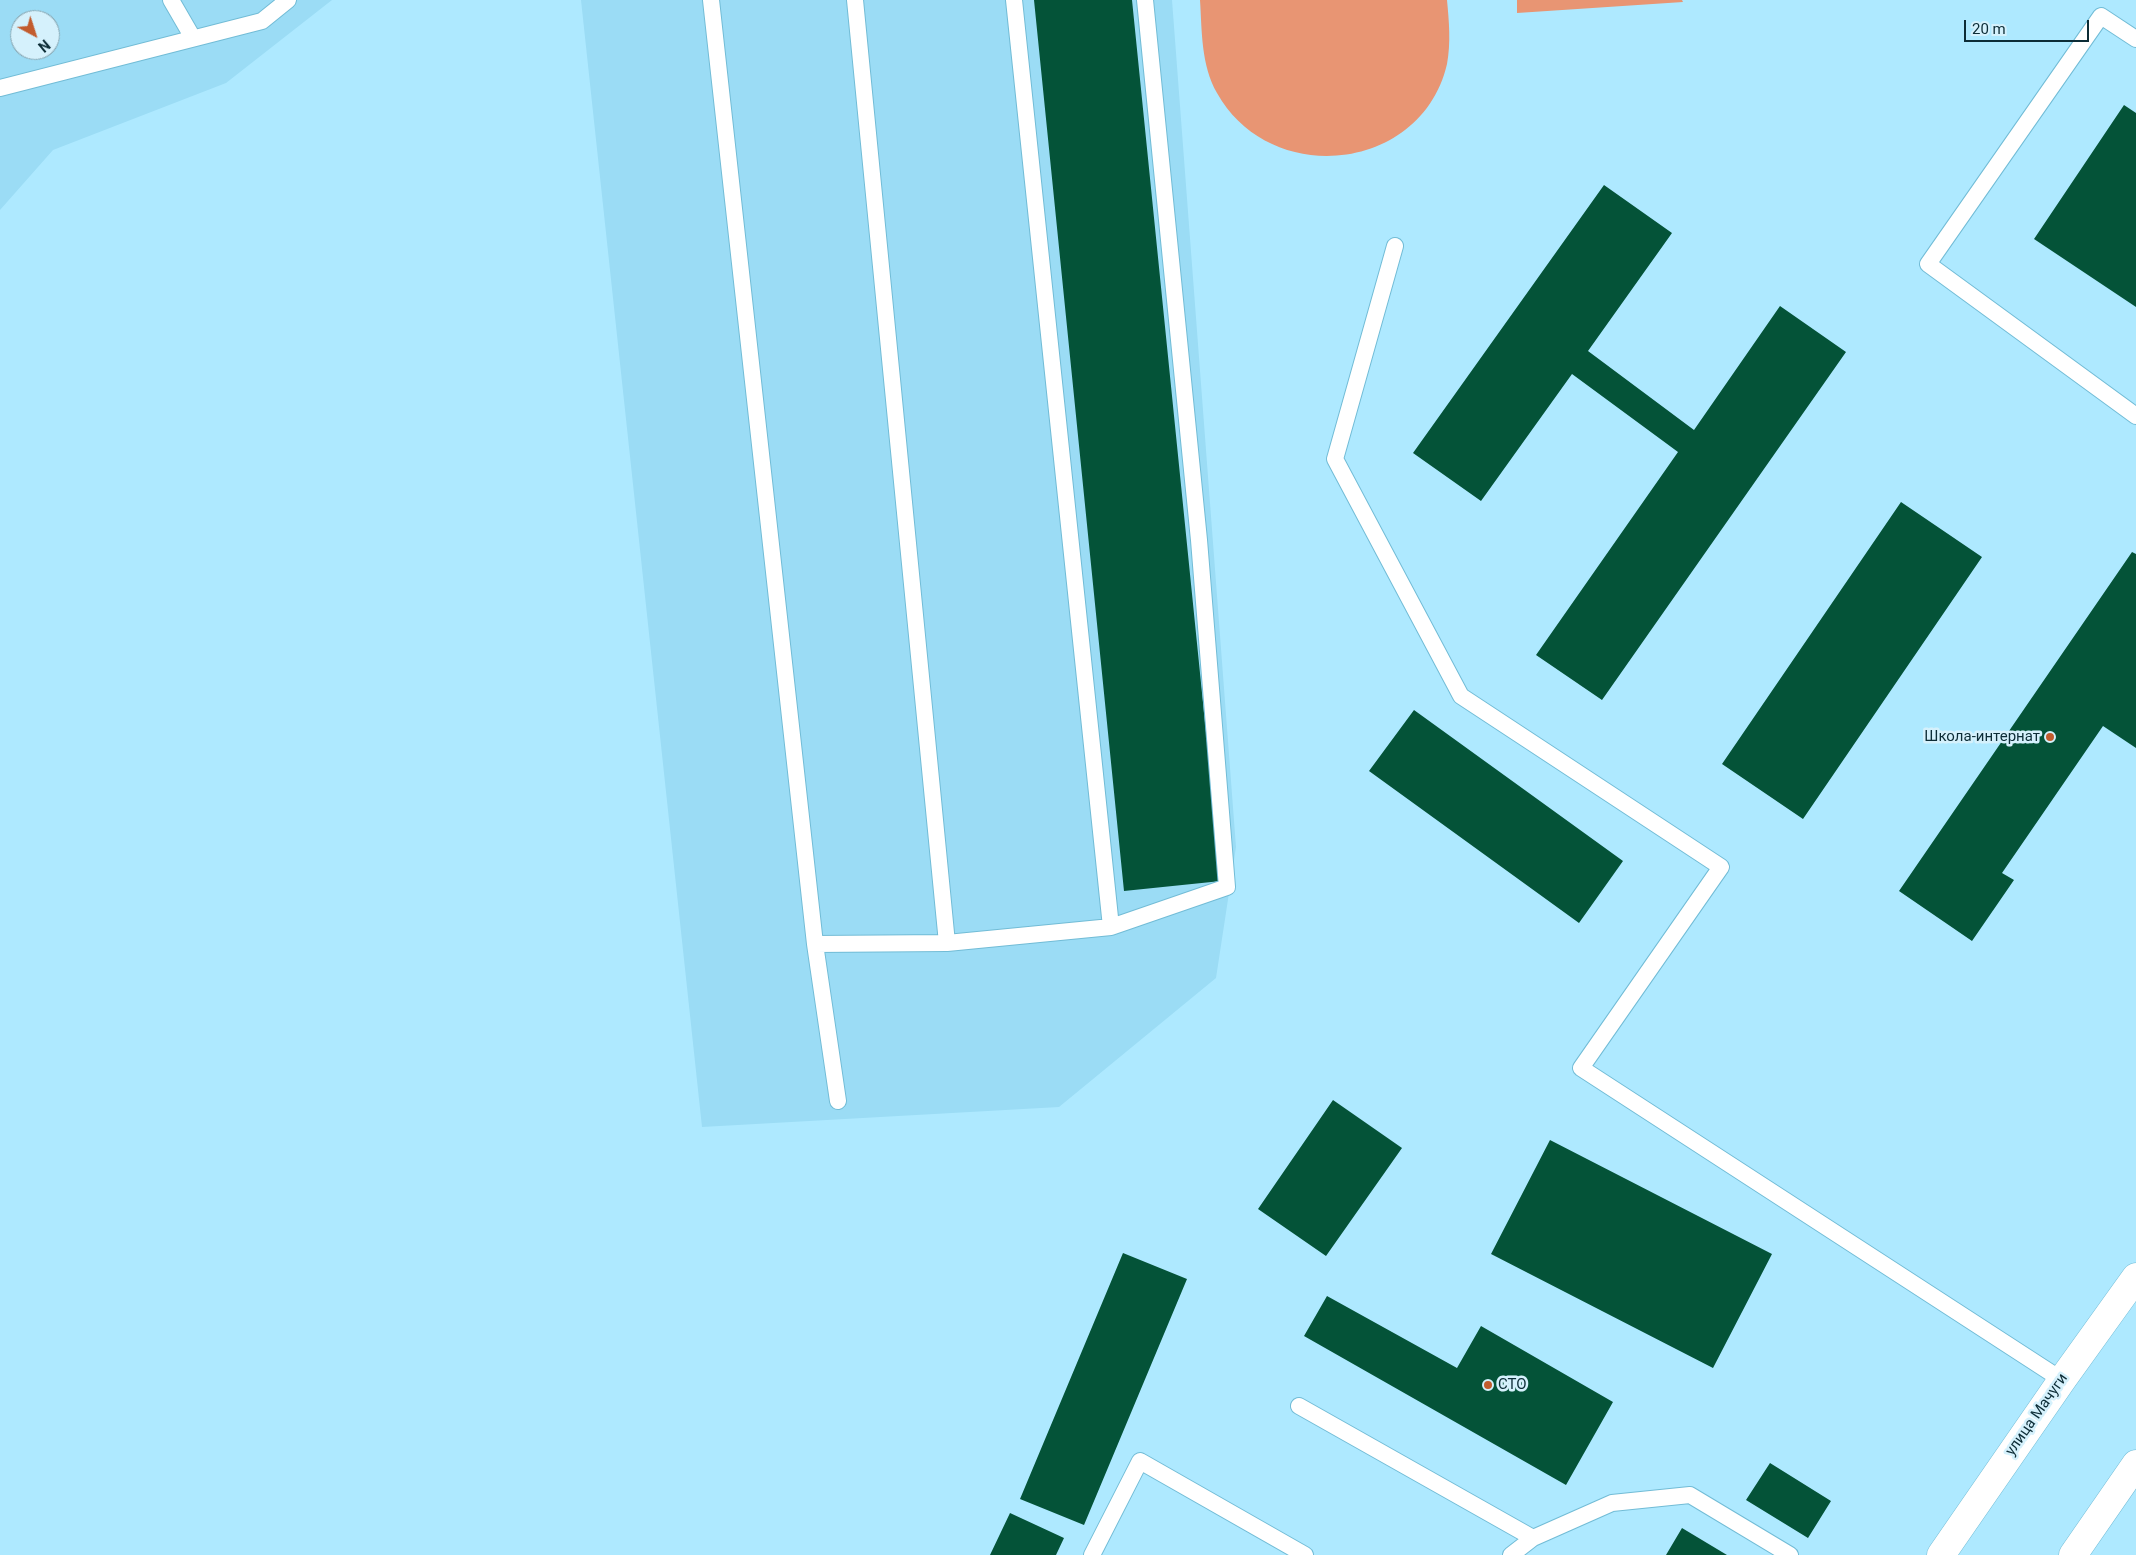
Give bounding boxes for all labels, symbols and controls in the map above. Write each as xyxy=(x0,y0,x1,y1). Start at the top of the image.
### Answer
north arrow xyxy=(10,10,60,60)
scale bar xyxy=(1966,10,2091,42)
text: 20 m xyxy=(1972,20,2006,38)
text: N xyxy=(35,36,53,55)
place label: Школа-интернат xyxy=(1924,728,2040,746)
marker: Школа-интернат xyxy=(2044,731,2056,743)
street label: улица Мачуги xyxy=(2002,1370,2072,1460)
place label: СТО xyxy=(1498,1376,1527,1394)
marker: СТО xyxy=(1482,1379,1494,1391)

